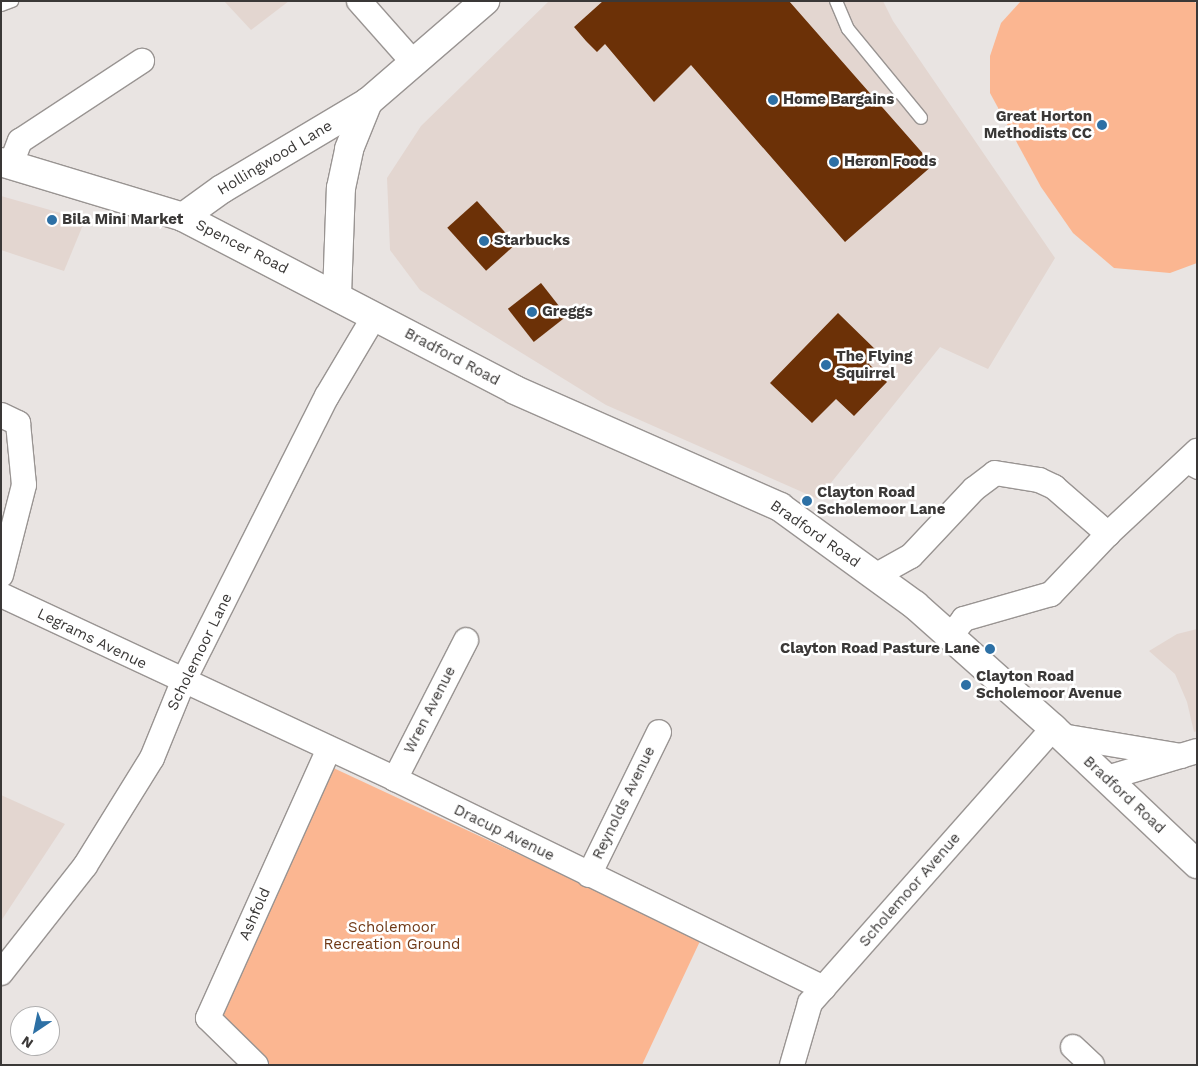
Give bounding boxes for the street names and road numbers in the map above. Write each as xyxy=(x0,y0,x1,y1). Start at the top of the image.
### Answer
street label: Hollingwood Lane xyxy=(214,117,336,199)
street label: Spencer Road xyxy=(193,216,291,278)
street label: Bradford Road xyxy=(401,324,503,390)
street label: Bradford Road xyxy=(767,496,863,572)
street label: Scholemoor Lane xyxy=(164,590,236,714)
street label: Legrams Avenue xyxy=(34,605,150,673)
street label: Wren Avenue xyxy=(400,663,460,757)
street label: Reynolds Avenue xyxy=(589,743,659,863)
street label: Bradford Road xyxy=(1079,753,1169,837)
street label: Dracup Avenue xyxy=(450,801,558,865)
street label: Scholemoor Avenue xyxy=(855,829,965,951)
street label: Ashfold xyxy=(235,885,275,943)

